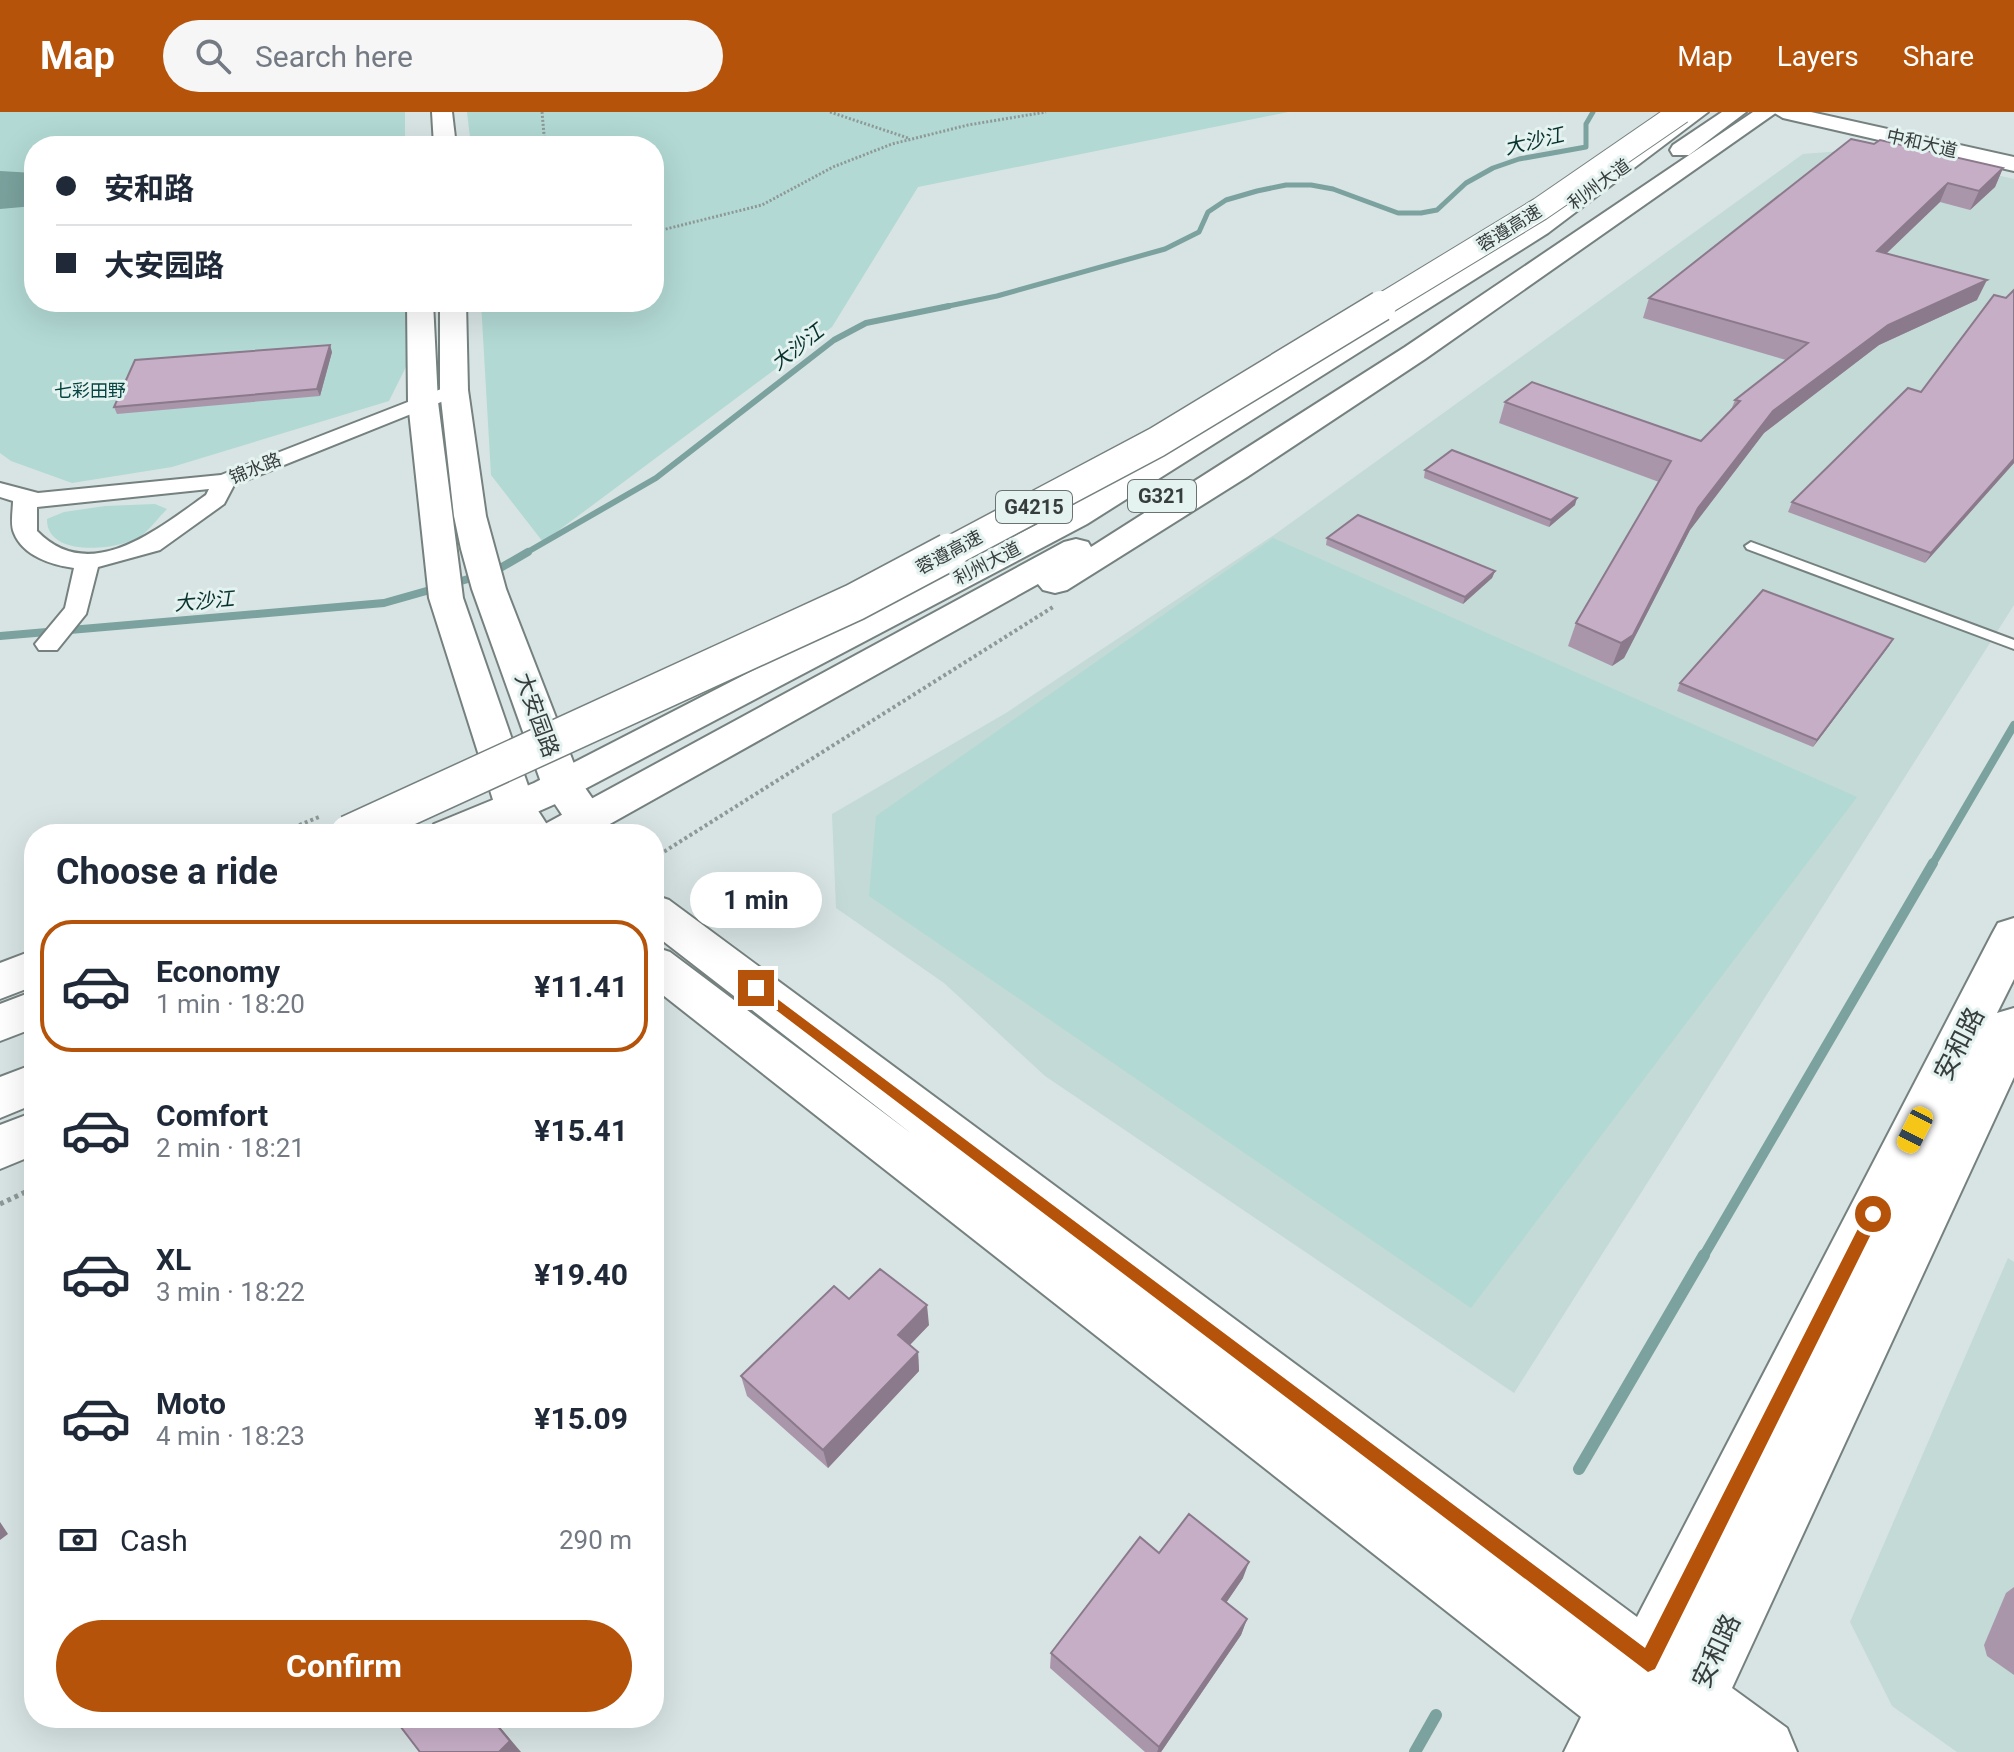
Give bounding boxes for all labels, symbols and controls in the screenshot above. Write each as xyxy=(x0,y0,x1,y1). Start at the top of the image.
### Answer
search box xyxy=(163,20,723,92)
text: Map xyxy=(40,34,115,78)
icon: search xyxy=(191,34,235,78)
text: Search here xyxy=(255,39,413,74)
text: Map xyxy=(1677,40,1733,73)
text: Layers xyxy=(1777,40,1859,73)
text: Share xyxy=(1903,40,1974,73)
water label: 大沙江 xyxy=(1502,122,1568,159)
street label: 中和大道 xyxy=(1885,125,1959,161)
street label: 利州大道 xyxy=(1564,154,1634,214)
text: 安和路 xyxy=(104,171,194,206)
street label: 蓉遵高速 xyxy=(1473,200,1545,256)
text: 大安园路 xyxy=(104,248,224,283)
water label: 大沙江 xyxy=(766,318,830,375)
park label: 七彩田野 xyxy=(54,380,126,401)
street label: 锦水路 xyxy=(226,448,284,488)
road number: G321 xyxy=(1128,480,1196,512)
road number: G4215 xyxy=(996,491,1072,523)
street label: 蓉遵高速 xyxy=(912,526,986,578)
street label: 利州大道 xyxy=(950,537,1024,589)
water label: 大沙江 xyxy=(173,586,237,616)
street label: 大安园路 xyxy=(510,669,564,761)
text: Choose a ride xyxy=(56,851,278,893)
callout: 1 min xyxy=(690,872,822,928)
text: 1 min xyxy=(723,885,789,915)
icon: car xyxy=(60,950,132,1022)
text: Economy xyxy=(156,954,280,989)
text: ¥11.41 xyxy=(534,969,628,1004)
route end xyxy=(738,970,774,1006)
text: 1 min · 18:20 xyxy=(156,989,305,1019)
street label: 安和路 xyxy=(1928,1002,1990,1086)
icon: car xyxy=(60,1094,132,1166)
text: Comfort xyxy=(156,1098,268,1133)
car xyxy=(1893,1103,1937,1157)
text: ¥15.41 xyxy=(534,1113,628,1148)
text: 2 min · 18:21 xyxy=(156,1133,305,1163)
route start xyxy=(1855,1196,1891,1232)
icon: car xyxy=(60,1238,132,1310)
text: XL xyxy=(156,1242,191,1277)
text: ¥19.40 xyxy=(534,1257,628,1292)
text: 3 min · 18:22 xyxy=(156,1277,305,1307)
icon: car xyxy=(60,1382,132,1454)
text: Moto xyxy=(156,1386,226,1421)
text: ¥15.09 xyxy=(534,1401,628,1436)
text: 4 min · 18:23 xyxy=(156,1421,305,1451)
icon: cash xyxy=(56,1518,100,1562)
text: Cash xyxy=(120,1523,188,1558)
text: 290 m xyxy=(559,1525,632,1555)
street label: 安和路 xyxy=(1686,1609,1746,1693)
button: Confirm xyxy=(56,1620,632,1712)

